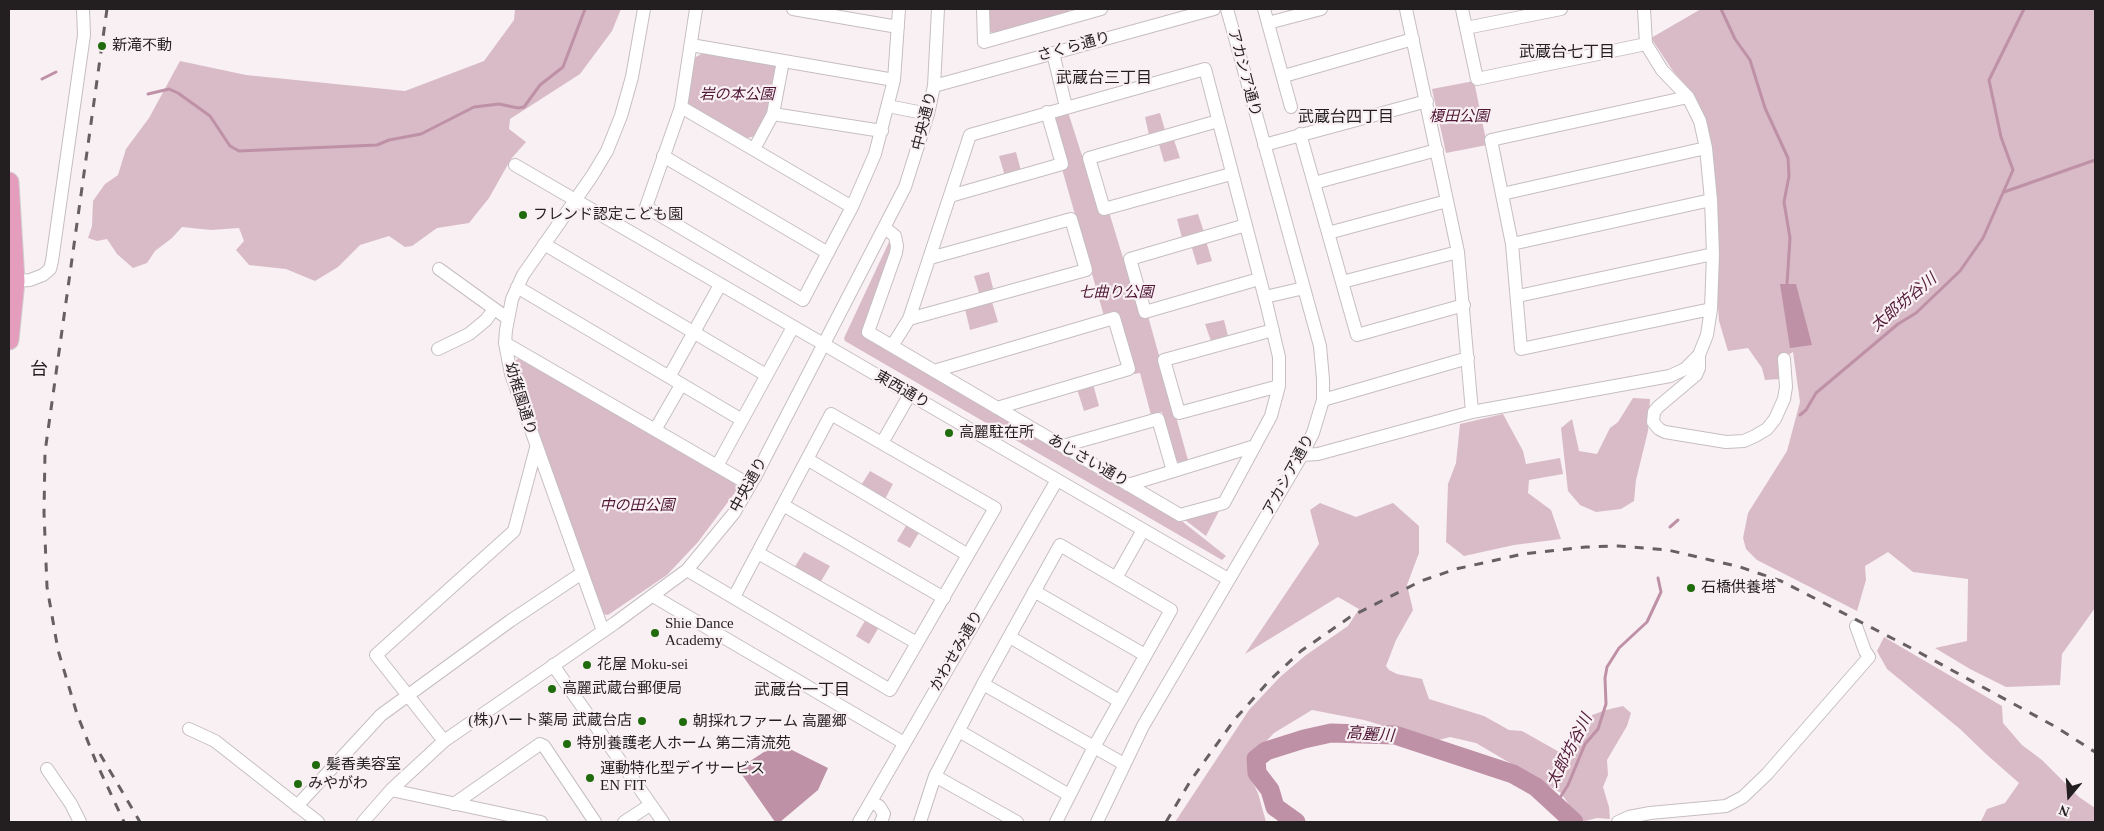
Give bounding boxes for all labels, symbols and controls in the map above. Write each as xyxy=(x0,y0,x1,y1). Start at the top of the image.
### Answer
street label: アカシア通り xyxy=(1224,27,1264,119)
street label: さくら通り xyxy=(1035,29,1113,65)
place label: 新滝不動 xyxy=(112,37,172,55)
marker: 新滝不動 xyxy=(96,40,108,52)
district label: 武蔵台七丁目 xyxy=(1519,43,1615,63)
district label: 武蔵台三丁目 xyxy=(1056,69,1152,89)
park label: 岩の本公園 xyxy=(700,86,774,104)
street label: 中央通り xyxy=(909,90,941,152)
district label: 武蔵台四丁目 xyxy=(1298,108,1394,128)
park label: 榎田公園 xyxy=(1429,108,1489,126)
place label: フレンド認定こども園 xyxy=(533,206,683,224)
marker: フレンド認定こども園 xyxy=(517,209,529,221)
water label: 太郎坊谷川 xyxy=(1867,270,1941,336)
park label: 七曲り公園 xyxy=(1079,284,1153,302)
district label: 台 xyxy=(30,359,48,381)
street label: 幼稚園通り xyxy=(500,361,540,437)
street label: 東西通り xyxy=(872,367,932,413)
place label: 高麗駐在所 xyxy=(959,424,1034,442)
marker: 高麗駐在所 xyxy=(943,427,955,439)
street label: あじさい通り xyxy=(1045,431,1131,491)
street label: アカシア通り xyxy=(1259,431,1319,519)
street label: 中央通り xyxy=(727,454,771,516)
park label: 中の田公園 xyxy=(600,497,674,515)
place label: 石橋供養塔 xyxy=(1701,579,1776,597)
marker: 石橋供養塔 xyxy=(1685,582,1697,594)
street label: かわせみ通り xyxy=(927,608,987,694)
place label: Shie Dance Academy xyxy=(665,615,734,650)
marker: Shie Dance Academy xyxy=(649,627,661,639)
place label: 花屋 Moku-sei xyxy=(597,656,688,674)
marker: 花屋 Moku-sei xyxy=(581,659,593,671)
place label: 高麗武蔵台郵便局 xyxy=(562,680,682,698)
district label: 武蔵台一丁目 xyxy=(754,681,850,701)
marker: 高麗武蔵台郵便局 xyxy=(546,683,558,695)
water label: 太郎坊谷川 xyxy=(1543,711,1597,791)
place label: (株)ハート薬局 武蔵台店 xyxy=(468,712,632,730)
place label: 朝採れファーム 高麗郷 xyxy=(693,713,847,731)
marker: (株)ハート薬局 武蔵台店 xyxy=(636,715,648,727)
marker: 朝採れファーム 高麗郷 xyxy=(677,716,689,728)
water label: 高麗川 xyxy=(1345,724,1395,746)
place label: 特別養護老人ホーム 第二清流苑 xyxy=(577,735,791,753)
marker: 特別養護老人ホーム 第二清流苑 xyxy=(561,738,573,750)
place label: 髪香美容室 xyxy=(326,756,401,774)
marker: 髪香美容室 xyxy=(310,759,322,771)
place label: 運動特化型デイサービス EN FIT xyxy=(600,760,765,795)
north arrow xyxy=(2044,771,2094,821)
marker: 運動特化型デイサービス EN FIT xyxy=(584,772,596,784)
place label: みやがわ xyxy=(308,775,368,793)
marker: みやがわ xyxy=(292,778,304,790)
text: N xyxy=(2057,802,2071,819)

